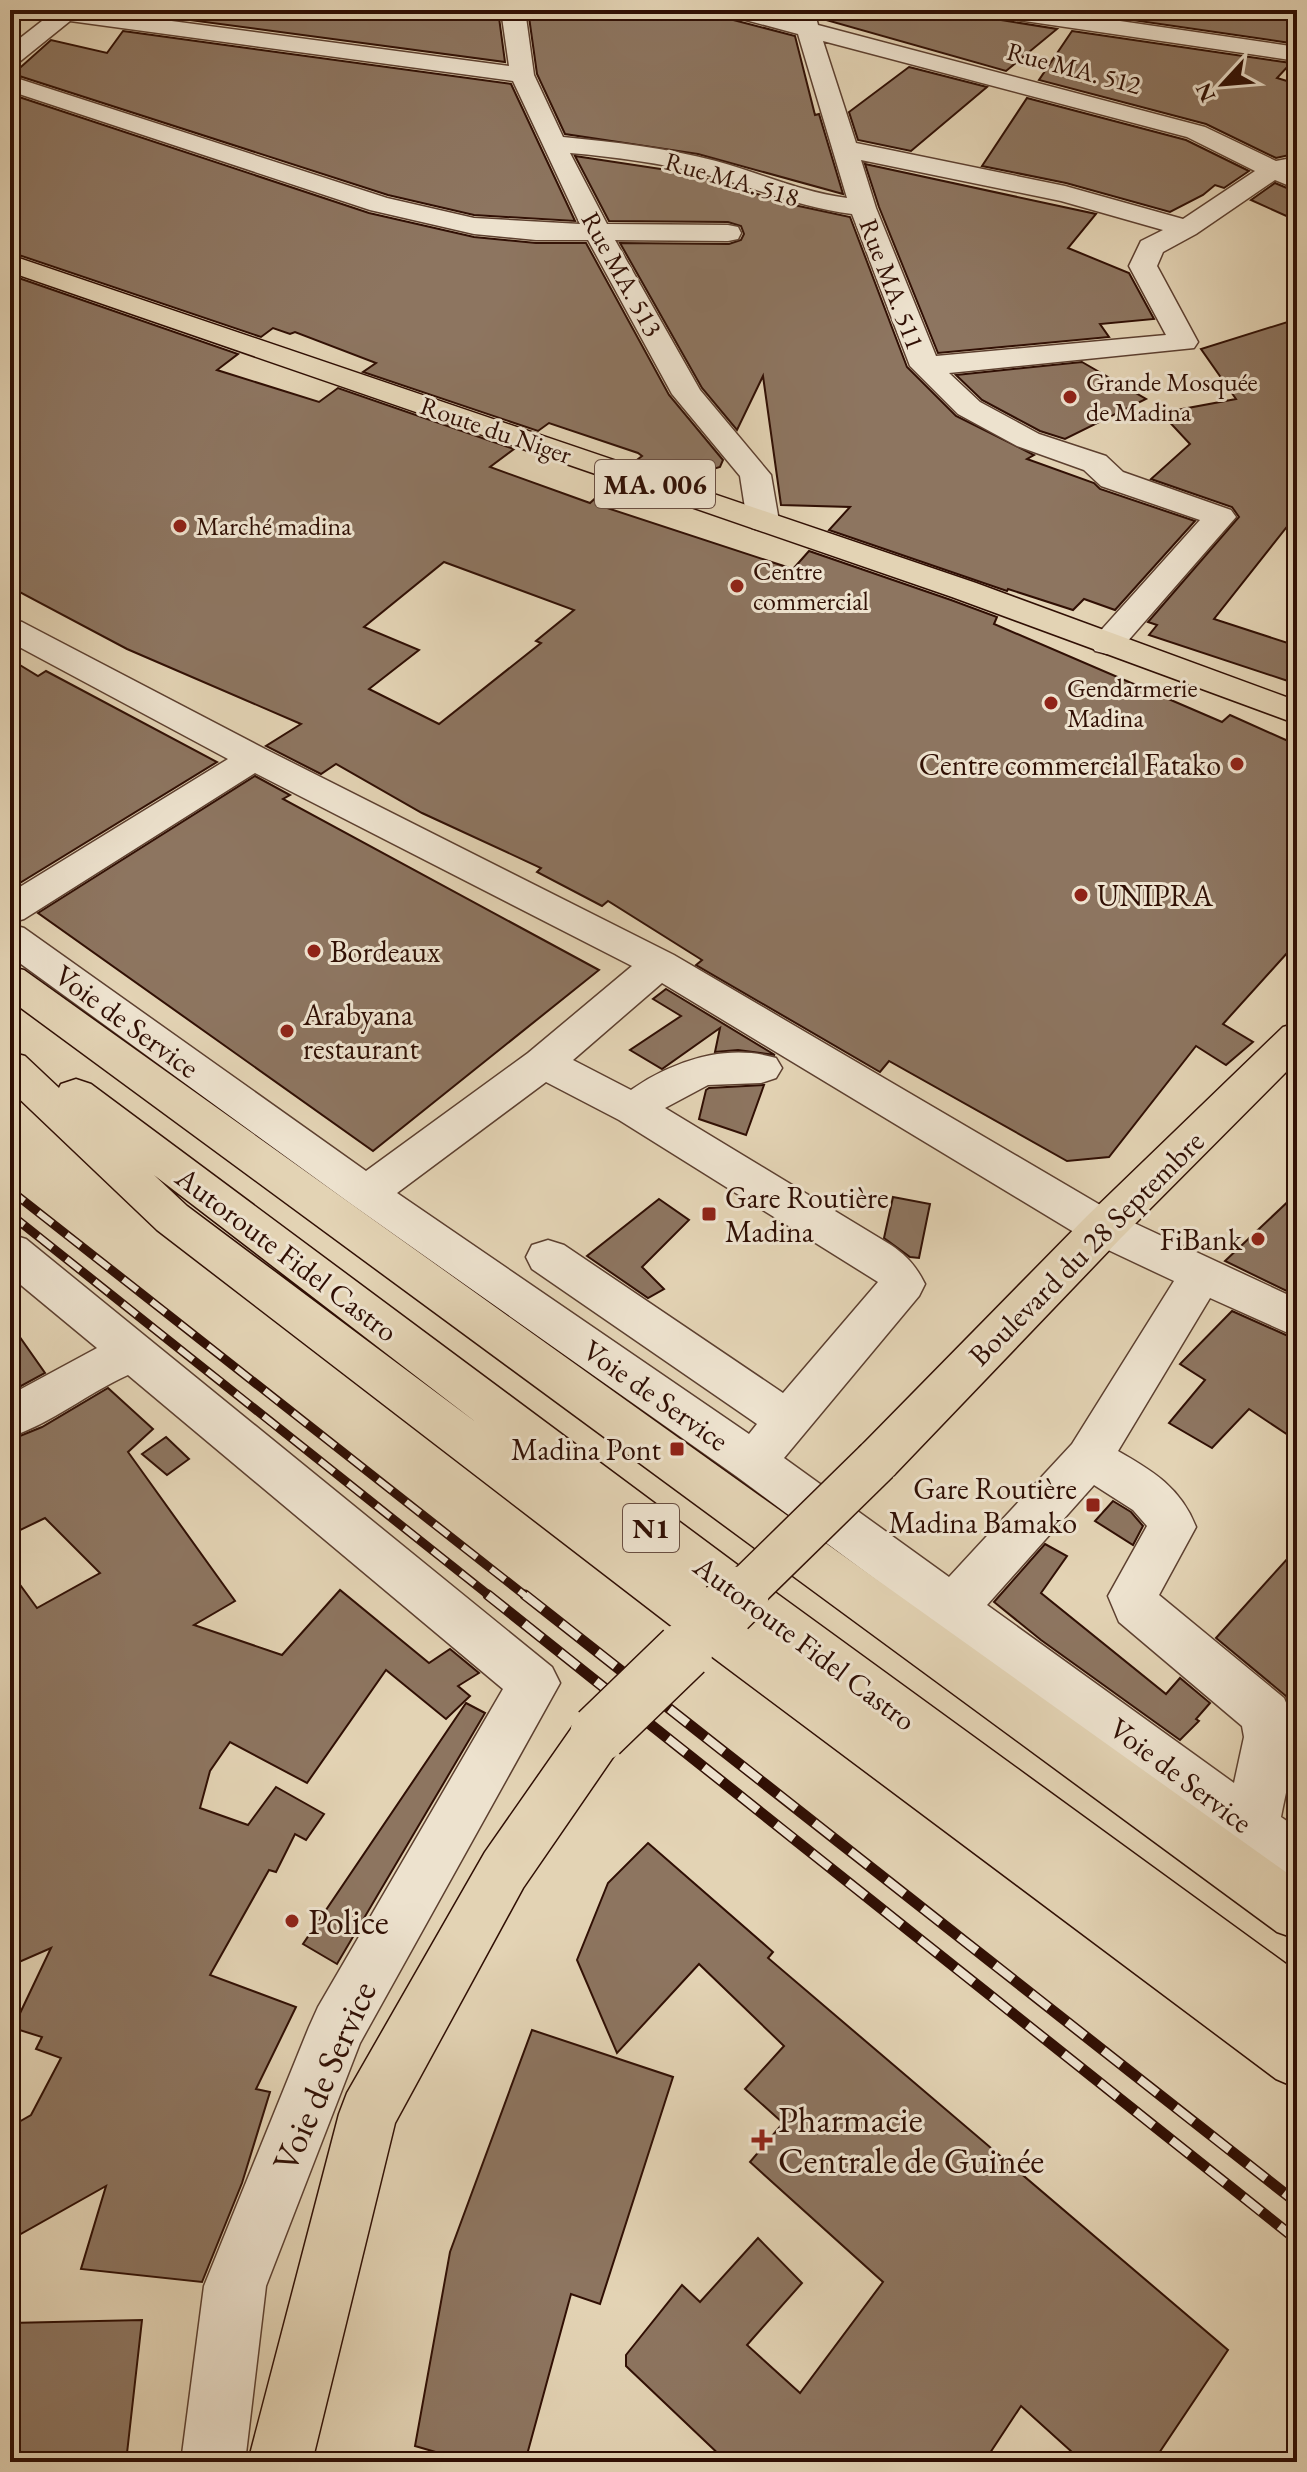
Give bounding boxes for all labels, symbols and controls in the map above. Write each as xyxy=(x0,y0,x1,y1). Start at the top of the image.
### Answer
street label: Rue MA. 512 xyxy=(1003,34,1145,102)
north arrow xyxy=(1183,44,1263,124)
text: N xyxy=(1188,78,1222,107)
street label: Rue MA. 518 xyxy=(661,144,803,214)
street label: Rue MA. 513 xyxy=(574,206,670,342)
street label: Rue MA. 511 xyxy=(851,214,933,354)
place label: Grande Mosquée de Madina xyxy=(1086,365,1258,429)
street label: Route du Niger xyxy=(416,388,576,472)
marker: Grande Mosquée de Madina xyxy=(1061,388,1079,406)
road number: MA. 006 xyxy=(595,460,715,508)
place label: Marché madina xyxy=(196,509,352,543)
marker: Marché madina xyxy=(171,517,189,535)
place label: Centre commercial xyxy=(753,554,869,618)
marker: Centre commercial xyxy=(728,577,746,595)
place label: Gendarmerie Madina xyxy=(1067,671,1198,735)
marker: Gendarmerie Madina xyxy=(1042,694,1060,712)
place label: Centre commercial Fatako xyxy=(919,745,1221,784)
marker: Centre commercial Fatako xyxy=(1228,755,1246,773)
place label: UNIPRA xyxy=(1097,876,1213,915)
marker: UNIPRA xyxy=(1072,886,1090,904)
place label: Bordeaux xyxy=(330,932,440,971)
marker: Bordeaux xyxy=(305,942,323,960)
street label: Voie de Service xyxy=(47,955,207,1087)
place label: Arabyana restaurant xyxy=(302,995,419,1068)
marker: Arabyana restaurant xyxy=(278,1022,296,1040)
street label: Boulevard du 28 Septembre xyxy=(960,1122,1212,1374)
street label: Autoroute Fidel Castro xyxy=(167,1157,406,1350)
place label: Gare Routière Madina xyxy=(725,1178,889,1251)
marker: Gare Routière Madina xyxy=(700,1205,718,1223)
place label: FiBank xyxy=(1160,1220,1243,1259)
marker: FiBank xyxy=(1249,1230,1267,1248)
street label: Voie de Service xyxy=(575,1330,737,1460)
place label: Madina Pont xyxy=(511,1430,662,1469)
marker: Madina Pont xyxy=(668,1440,686,1458)
place label: Gare Routière Madina Bamako xyxy=(888,1469,1077,1542)
marker: Gare Routière Madina Bamako xyxy=(1084,1496,1102,1514)
road number: N1 xyxy=(623,1504,679,1552)
street label: Autoroute Fidel Castro xyxy=(685,1546,924,1739)
street label: Voie de Service xyxy=(1102,1708,1260,1842)
place label: Police xyxy=(308,1898,389,1945)
marker: Police xyxy=(283,1912,301,1930)
street label: Voie de Service xyxy=(261,1974,387,2178)
place label: Pharmacie Centrale de Guinée xyxy=(778,2096,1044,2184)
marker: Pharmacie Centrale de Guinée xyxy=(753,2131,771,2149)

